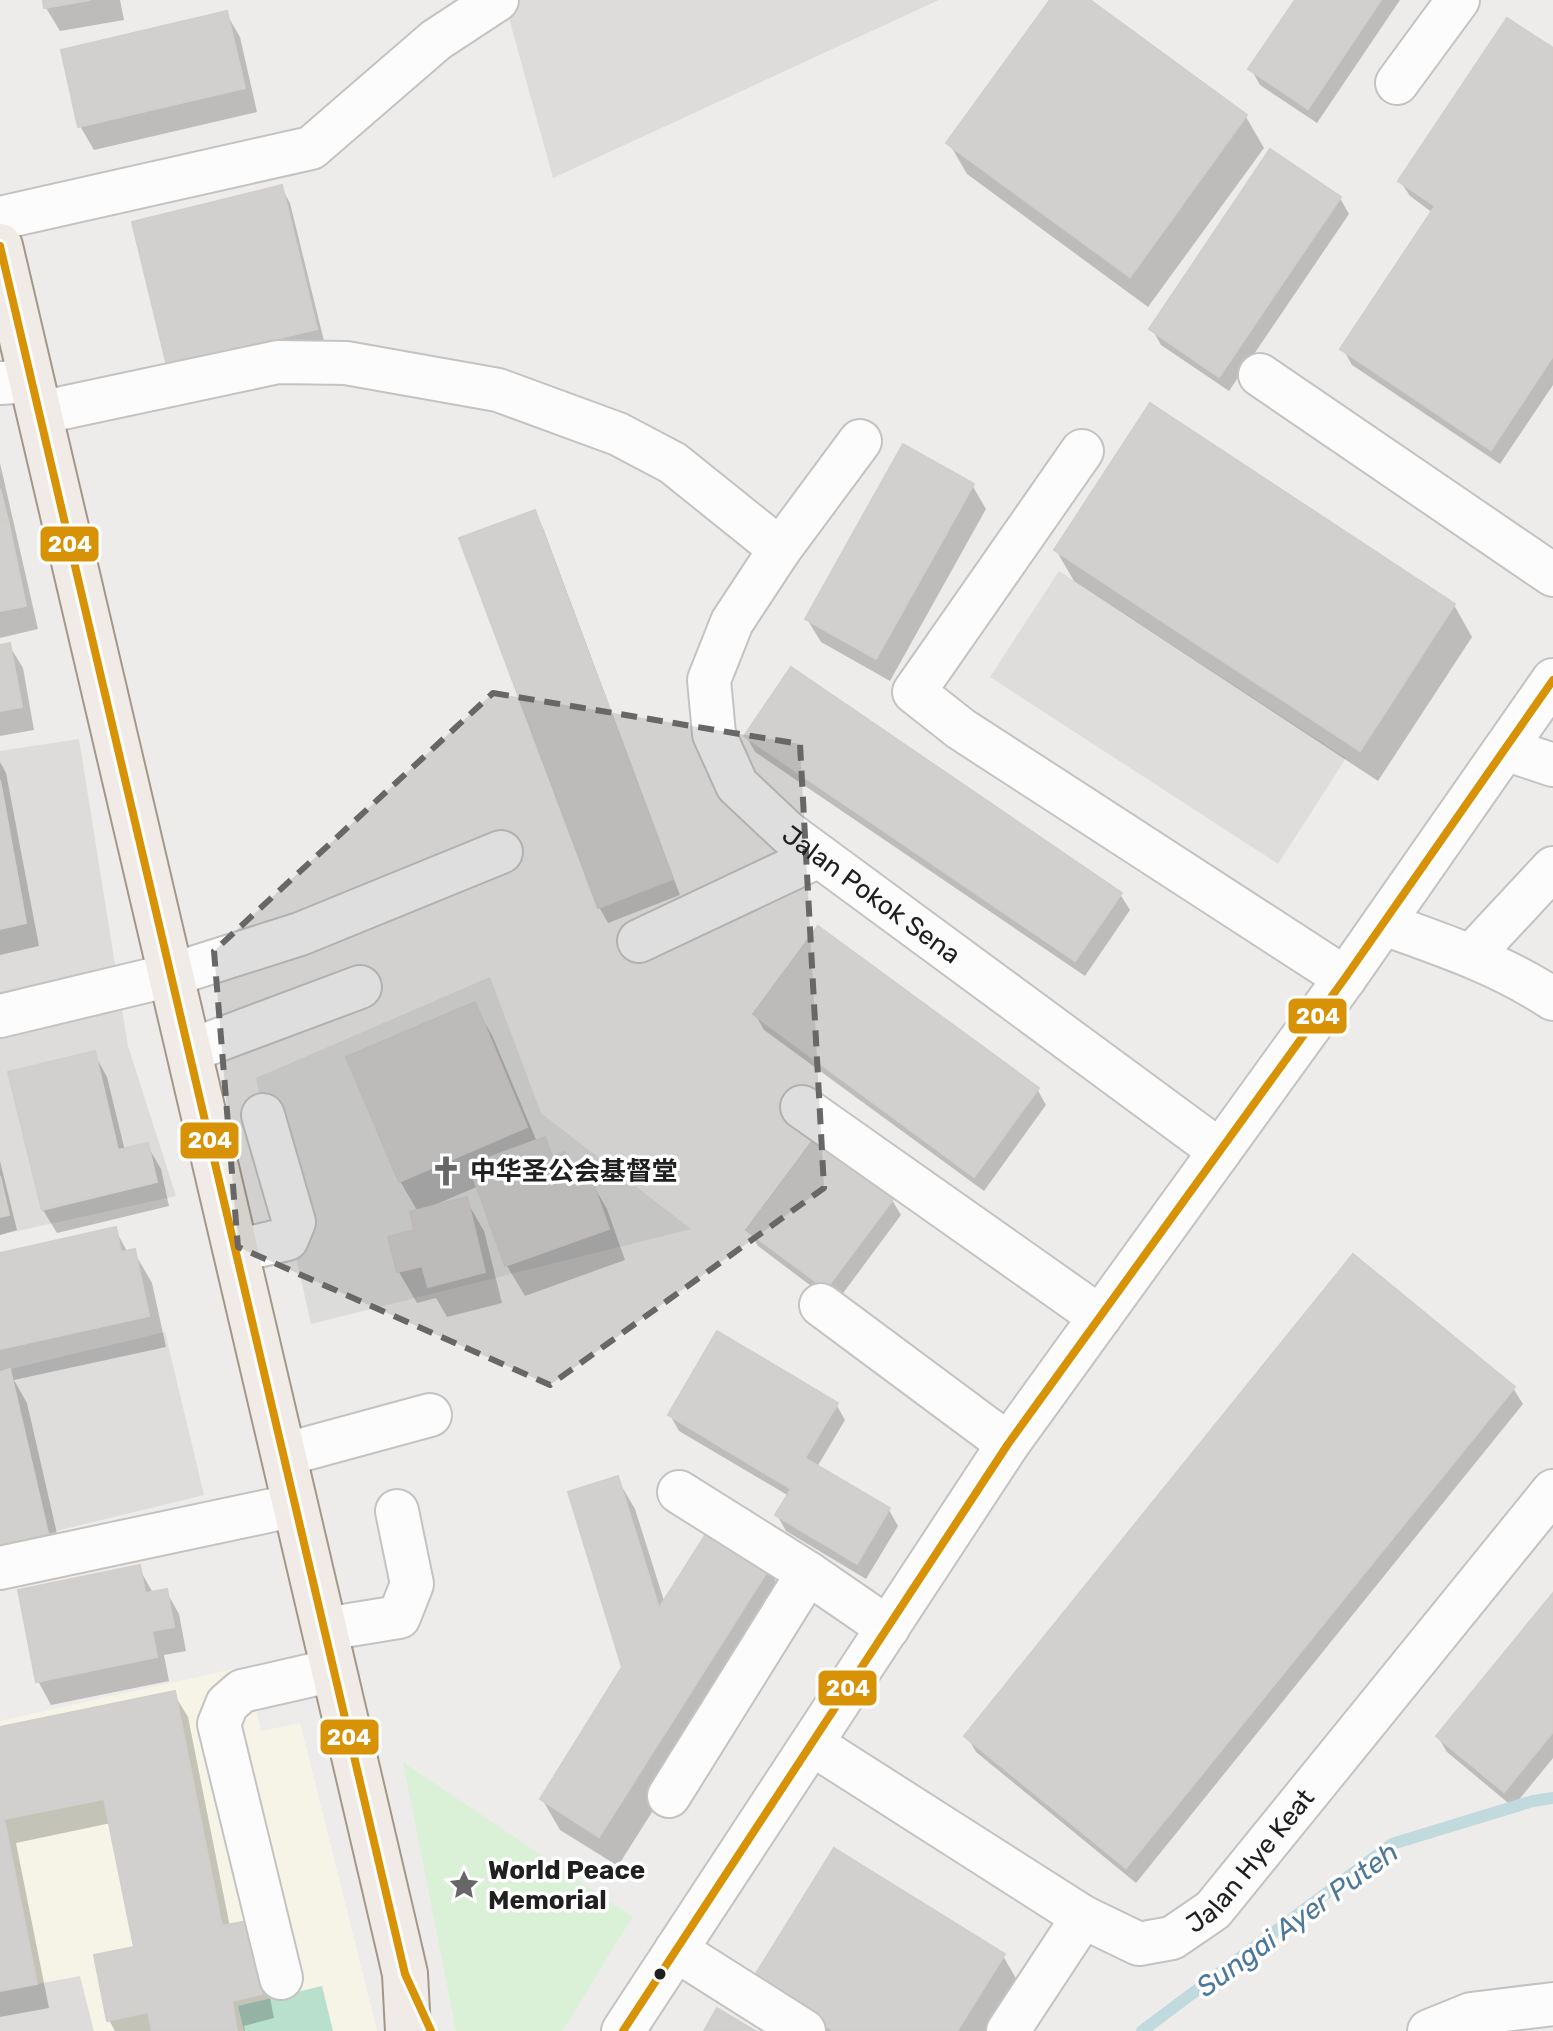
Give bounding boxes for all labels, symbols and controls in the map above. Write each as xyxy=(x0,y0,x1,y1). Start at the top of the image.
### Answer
line badge: 204 xyxy=(39,525,100,563)
text: 204 xyxy=(48,531,92,558)
street label: Jalan Pokok Sena xyxy=(776,819,966,971)
line badge: 204 xyxy=(1287,997,1348,1035)
text: 204 xyxy=(1296,1003,1340,1030)
line badge: 204 xyxy=(179,1121,240,1160)
text: 204 xyxy=(188,1127,232,1154)
church icon: 中华圣公会基督堂 xyxy=(429,1154,463,1188)
place label: 中华圣公会基督堂 xyxy=(470,1156,678,1187)
line badge: 204 xyxy=(817,1669,878,1707)
text: 204 xyxy=(826,1675,870,1702)
line badge: 204 xyxy=(319,1718,380,1756)
text: 204 xyxy=(327,1724,371,1751)
street label: Jalan Hye Keat xyxy=(1180,1783,1321,1940)
water label: Sungai Ayer Puteh xyxy=(1190,1835,1405,2004)
place label: World Peace Memorial xyxy=(488,1855,645,1916)
place icon: World Peace Memorial xyxy=(447,1868,481,1902)
unlabelled marker xyxy=(652,1966,668,1982)

